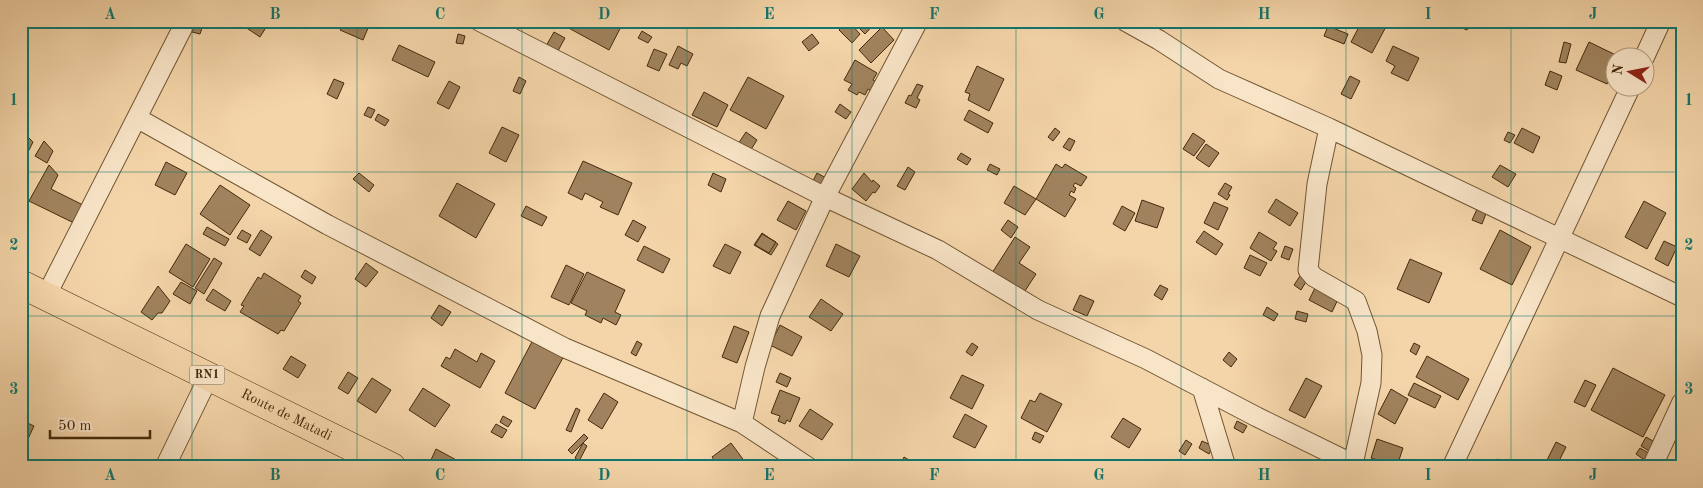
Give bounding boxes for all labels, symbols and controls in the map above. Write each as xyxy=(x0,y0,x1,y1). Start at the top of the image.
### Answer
text: A xyxy=(104,7,116,23)
text: B xyxy=(269,7,281,23)
text: C xyxy=(435,7,445,23)
text: D xyxy=(598,7,610,23)
text: E xyxy=(763,7,775,23)
text: F xyxy=(929,7,940,23)
text: G xyxy=(1093,7,1105,23)
text: H xyxy=(1257,7,1271,23)
text: I xyxy=(1424,7,1432,23)
text: J xyxy=(1589,7,1598,23)
north arrow xyxy=(1606,48,1656,98)
text: N xyxy=(1610,63,1626,76)
text: 1 xyxy=(9,93,19,109)
text: 1 xyxy=(1684,93,1694,109)
text: 2 xyxy=(9,238,19,254)
text: 2 xyxy=(1684,238,1694,254)
road number: RN1 xyxy=(190,366,224,384)
text: 3 xyxy=(9,382,19,398)
text: 3 xyxy=(1684,382,1694,398)
street label: Route de Matadi xyxy=(239,387,334,443)
scale bar xyxy=(50,408,150,440)
text: 50 m xyxy=(58,419,92,434)
text: A xyxy=(104,468,116,484)
text: B xyxy=(269,468,281,484)
text: C xyxy=(435,468,445,484)
text: D xyxy=(598,468,610,484)
text: E xyxy=(763,468,775,484)
text: F xyxy=(929,468,940,484)
text: G xyxy=(1093,468,1105,484)
text: H xyxy=(1257,468,1271,484)
text: I xyxy=(1424,468,1432,484)
text: J xyxy=(1589,468,1598,484)

